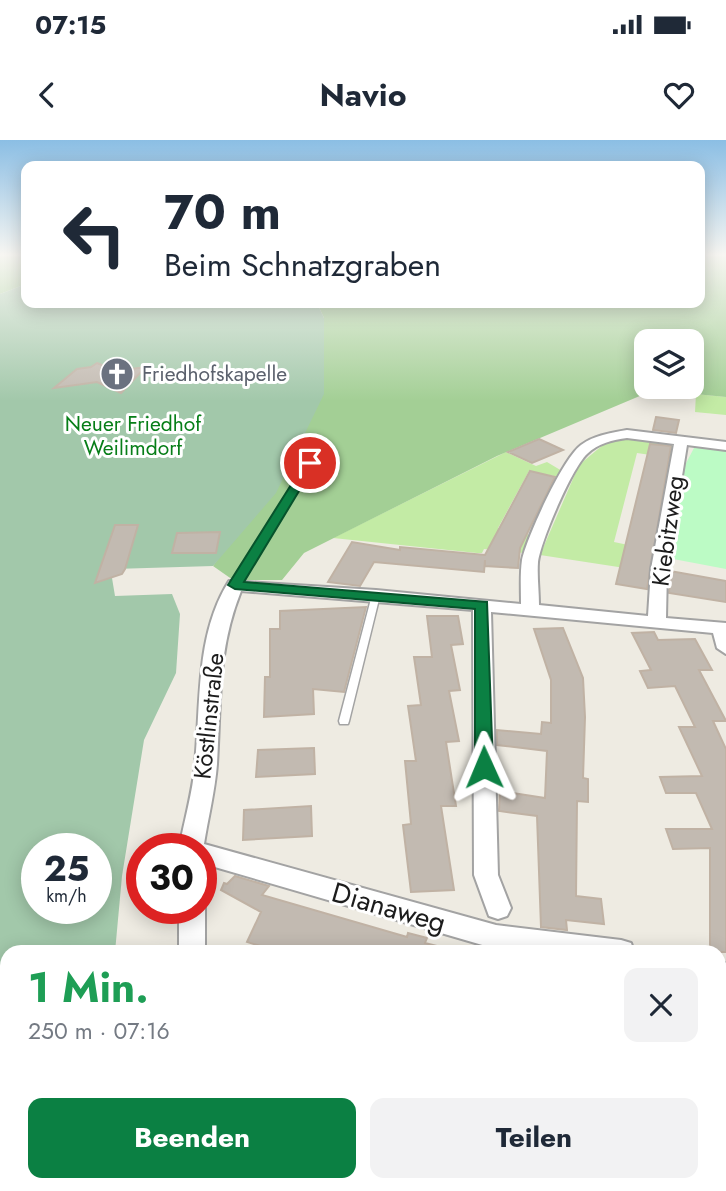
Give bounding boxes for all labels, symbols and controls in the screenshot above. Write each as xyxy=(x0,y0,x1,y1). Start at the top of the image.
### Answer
text: 07:15 xyxy=(35,6,106,44)
text: Navio xyxy=(319,72,407,118)
icon: back xyxy=(28,76,66,114)
icon: heart xyxy=(660,76,698,114)
text: 70 m xyxy=(164,177,281,247)
icon: left xyxy=(49,189,140,280)
text: Beim Schnatzgraben xyxy=(164,242,441,288)
map controls xyxy=(634,329,704,399)
button: layers xyxy=(634,329,704,399)
church icon: Friedhofskapelle xyxy=(98,355,136,393)
place label: Friedhofskapelle xyxy=(142,359,287,389)
park label: Neuer Friedhof Weilimdorf xyxy=(65,409,202,463)
pin xyxy=(280,433,340,493)
icon: arrive xyxy=(291,444,329,482)
street label: Kiebitzweg xyxy=(642,473,693,588)
street label: Köstlinstraße xyxy=(184,651,233,781)
position arrow xyxy=(447,730,521,804)
speed limit sign: 30 xyxy=(126,833,217,924)
text: 25 xyxy=(44,844,89,894)
street label: Dianaweg xyxy=(327,872,451,943)
text: km/h xyxy=(46,883,87,909)
text: 1 Min. xyxy=(28,957,149,1018)
button: close xyxy=(624,968,698,1042)
text: 250 m · 07:16 xyxy=(28,1014,170,1048)
button: Beenden xyxy=(28,1098,356,1178)
button: Teilen xyxy=(370,1098,698,1178)

